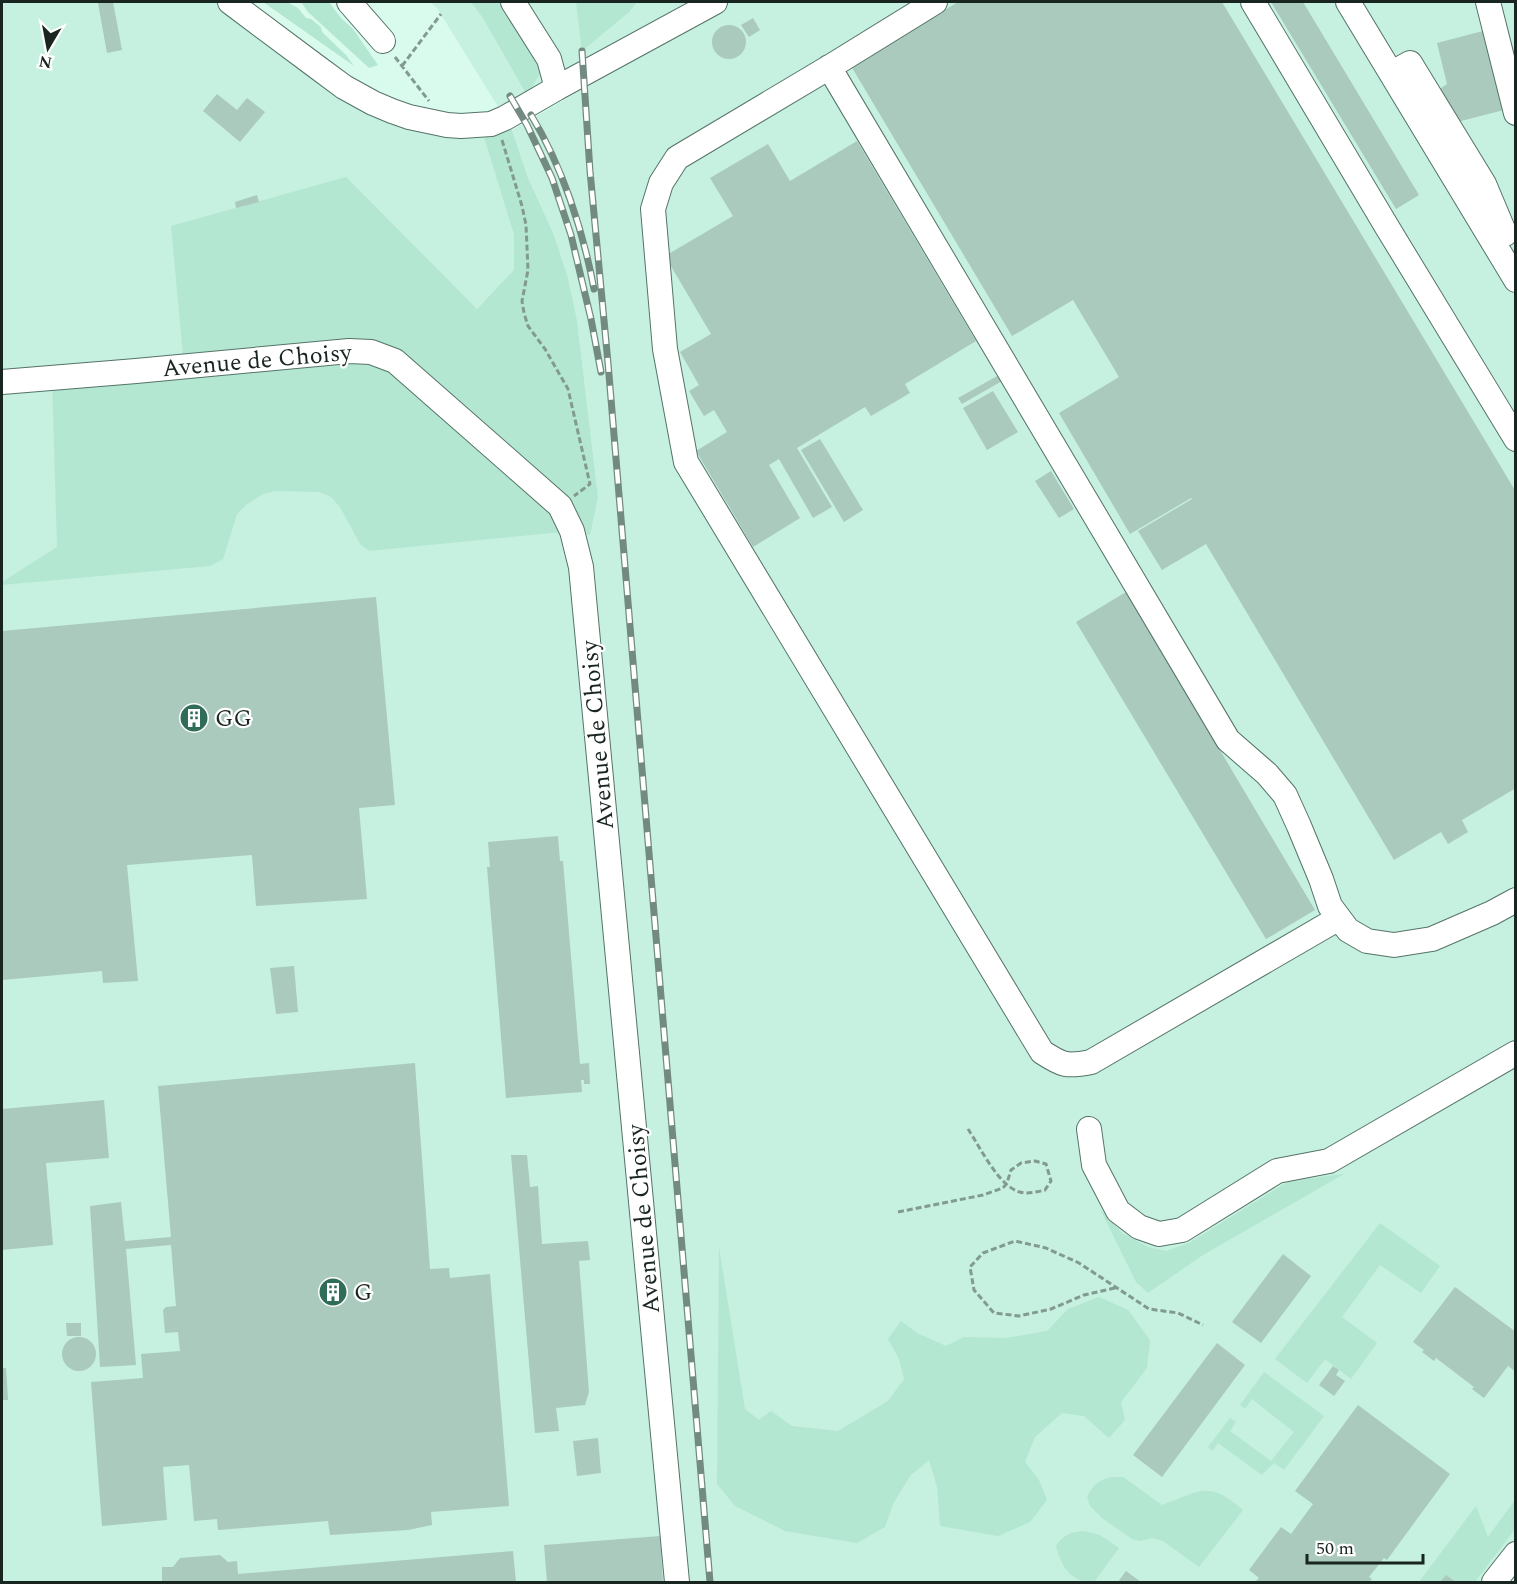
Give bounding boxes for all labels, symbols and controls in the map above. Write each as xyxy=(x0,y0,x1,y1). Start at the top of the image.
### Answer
north arrow xyxy=(18,18,78,78)
text: N xyxy=(37,49,54,75)
street label: Avenue de Choisy xyxy=(161,335,355,387)
street label: Avenue de Choisy xyxy=(572,637,624,831)
place label: GG xyxy=(215,701,252,737)
building icon: GG xyxy=(178,702,210,734)
street label: Avenue de Choisy xyxy=(618,1121,670,1315)
place label: G xyxy=(354,1275,372,1311)
building icon: G xyxy=(317,1276,349,1308)
scale bar xyxy=(1307,1527,1422,1565)
text: 50 m xyxy=(1316,1535,1354,1562)

